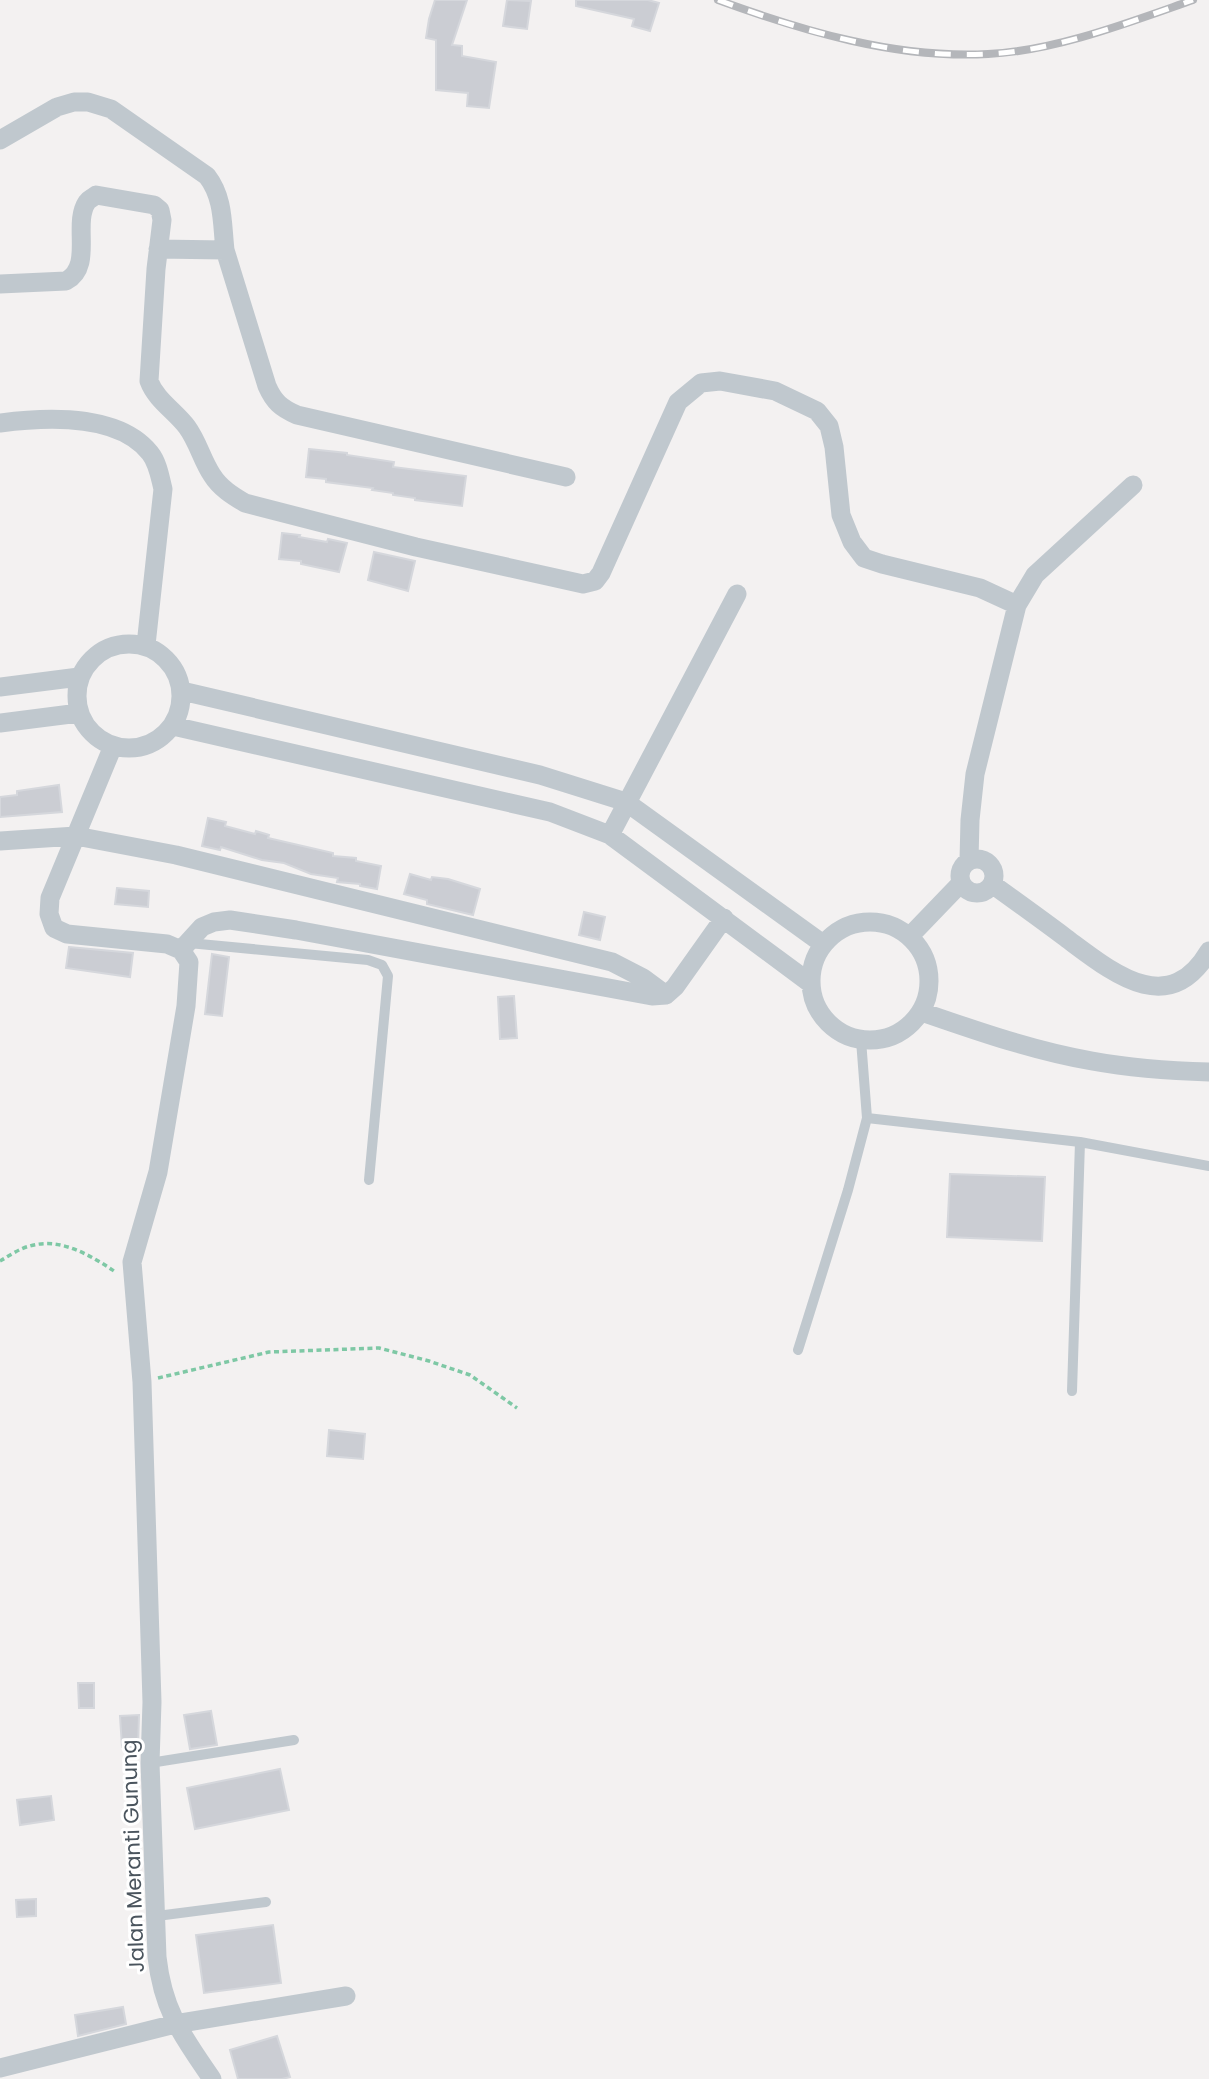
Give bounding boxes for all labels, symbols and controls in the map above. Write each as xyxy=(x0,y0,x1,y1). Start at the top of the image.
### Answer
street label: Jalan Meranti Gunung xyxy=(114,1739,151,1973)

